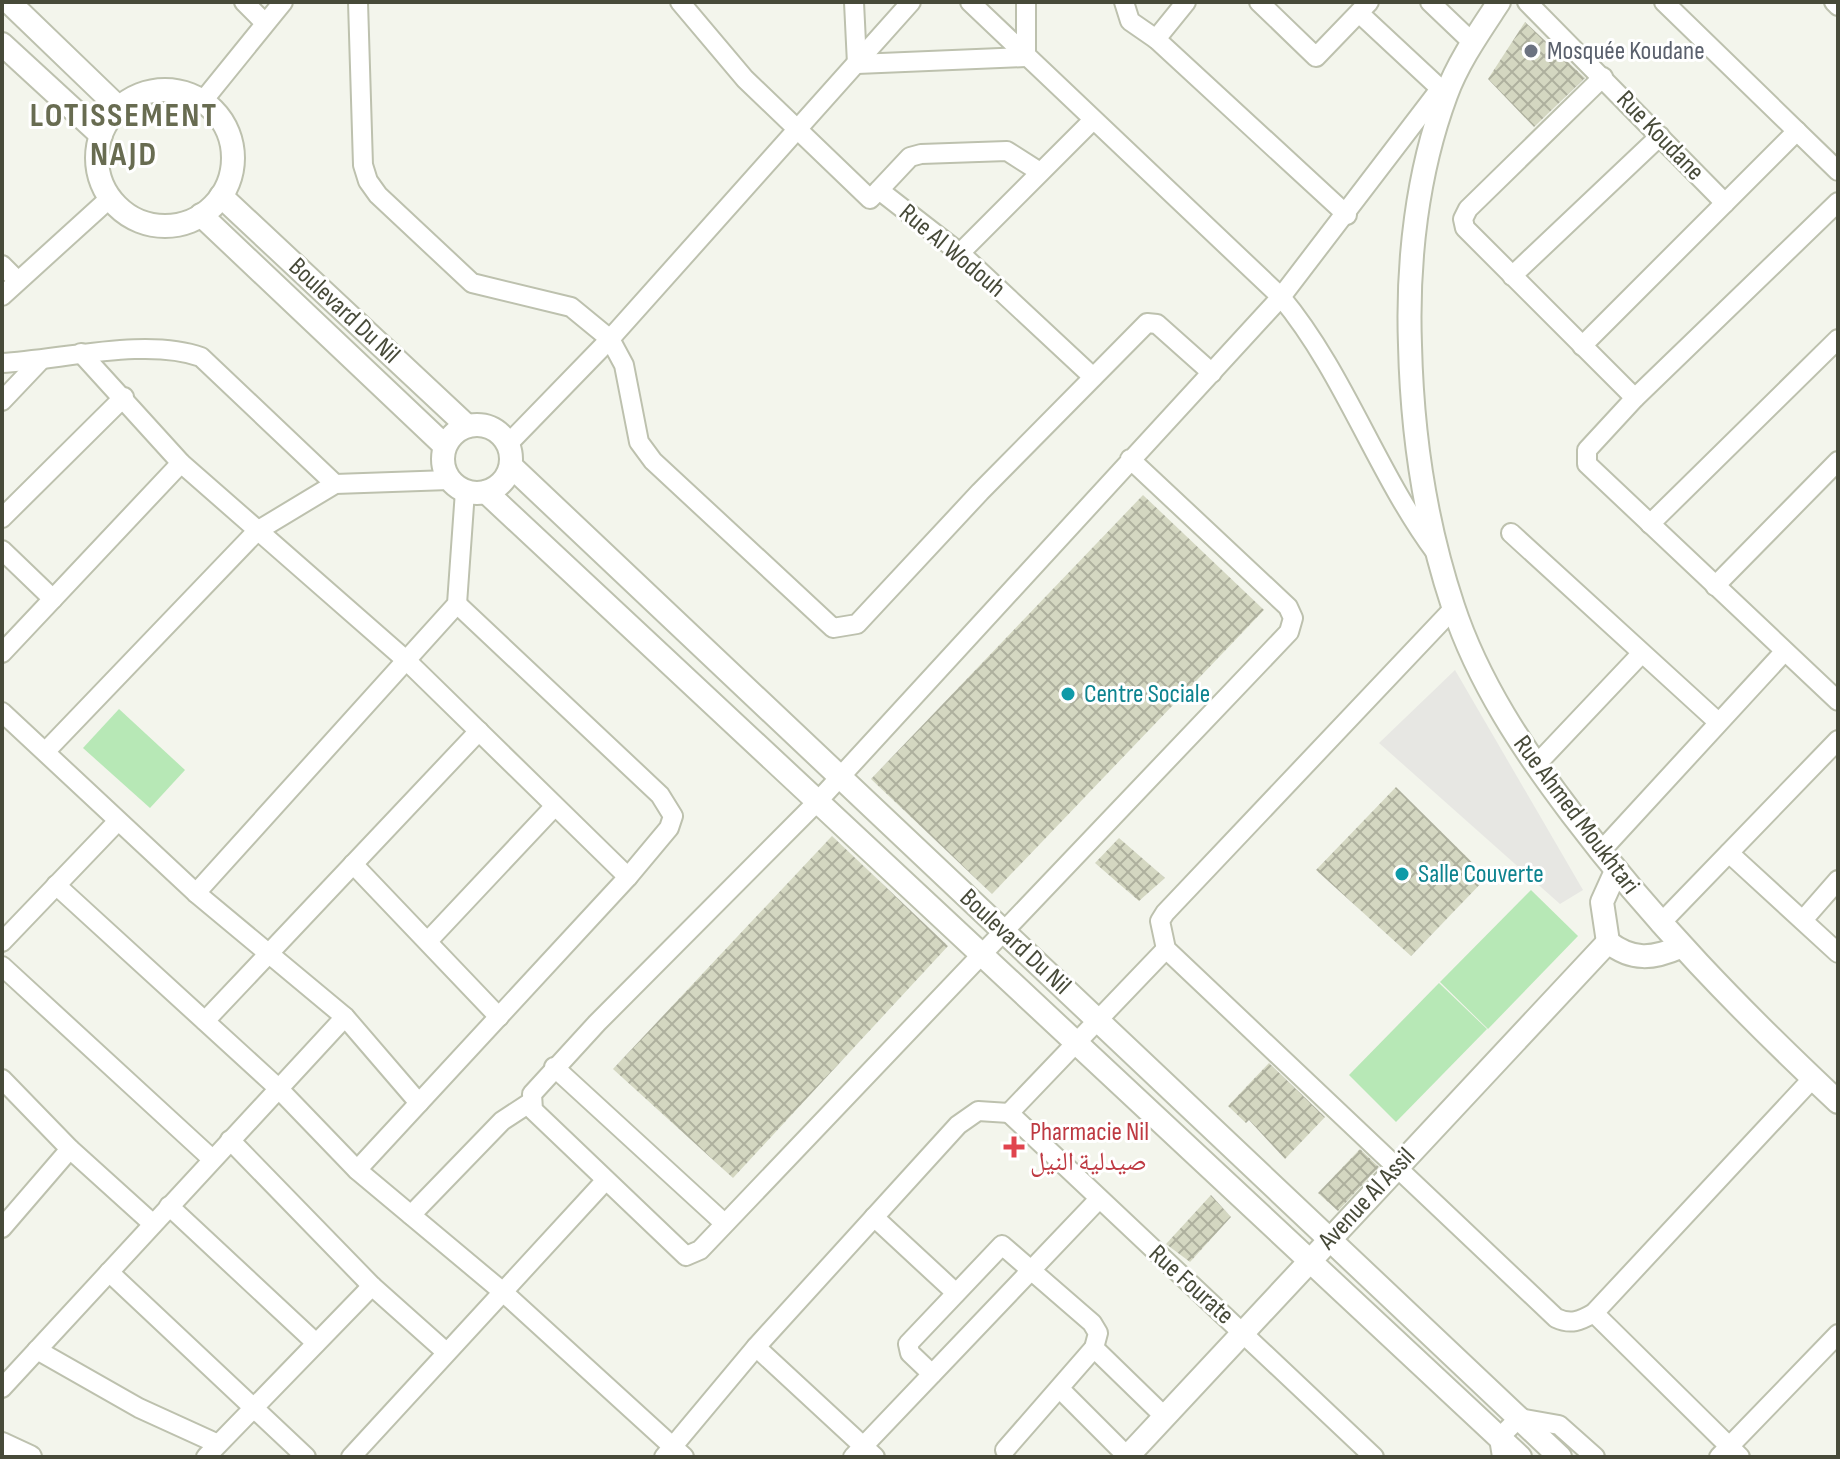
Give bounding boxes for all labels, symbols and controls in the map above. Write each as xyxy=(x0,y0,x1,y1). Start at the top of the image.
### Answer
place label: Mosquée Koudane xyxy=(1547,36,1705,67)
marker: Mosquée Koudane xyxy=(1522,42,1540,60)
street label: Rue Koudane xyxy=(1610,85,1710,187)
district label: LOTISSEMENT NAJD xyxy=(30,95,218,175)
street label: Rue Al Wodouh xyxy=(893,198,1011,304)
street label: Boulevard Du Nil xyxy=(282,252,406,370)
place label: Centre Sociale xyxy=(1084,679,1210,710)
marker: Centre Sociale xyxy=(1059,685,1077,703)
street label: Rue Ahmed Moukhtari xyxy=(1506,730,1646,900)
place label: Salle Couverte xyxy=(1418,859,1544,890)
marker: Salle Couverte xyxy=(1393,865,1411,883)
street label: Boulevard Du Nil xyxy=(953,883,1077,1001)
place label: Pharmacie Nil صيدلية النيل xyxy=(1030,1117,1149,1178)
marker: Pharmacie Nil صيدلية النيل xyxy=(1005,1138,1023,1156)
street label: Avenue Al Assil xyxy=(1312,1142,1422,1257)
street label: Rue Fourate xyxy=(1142,1239,1240,1331)

